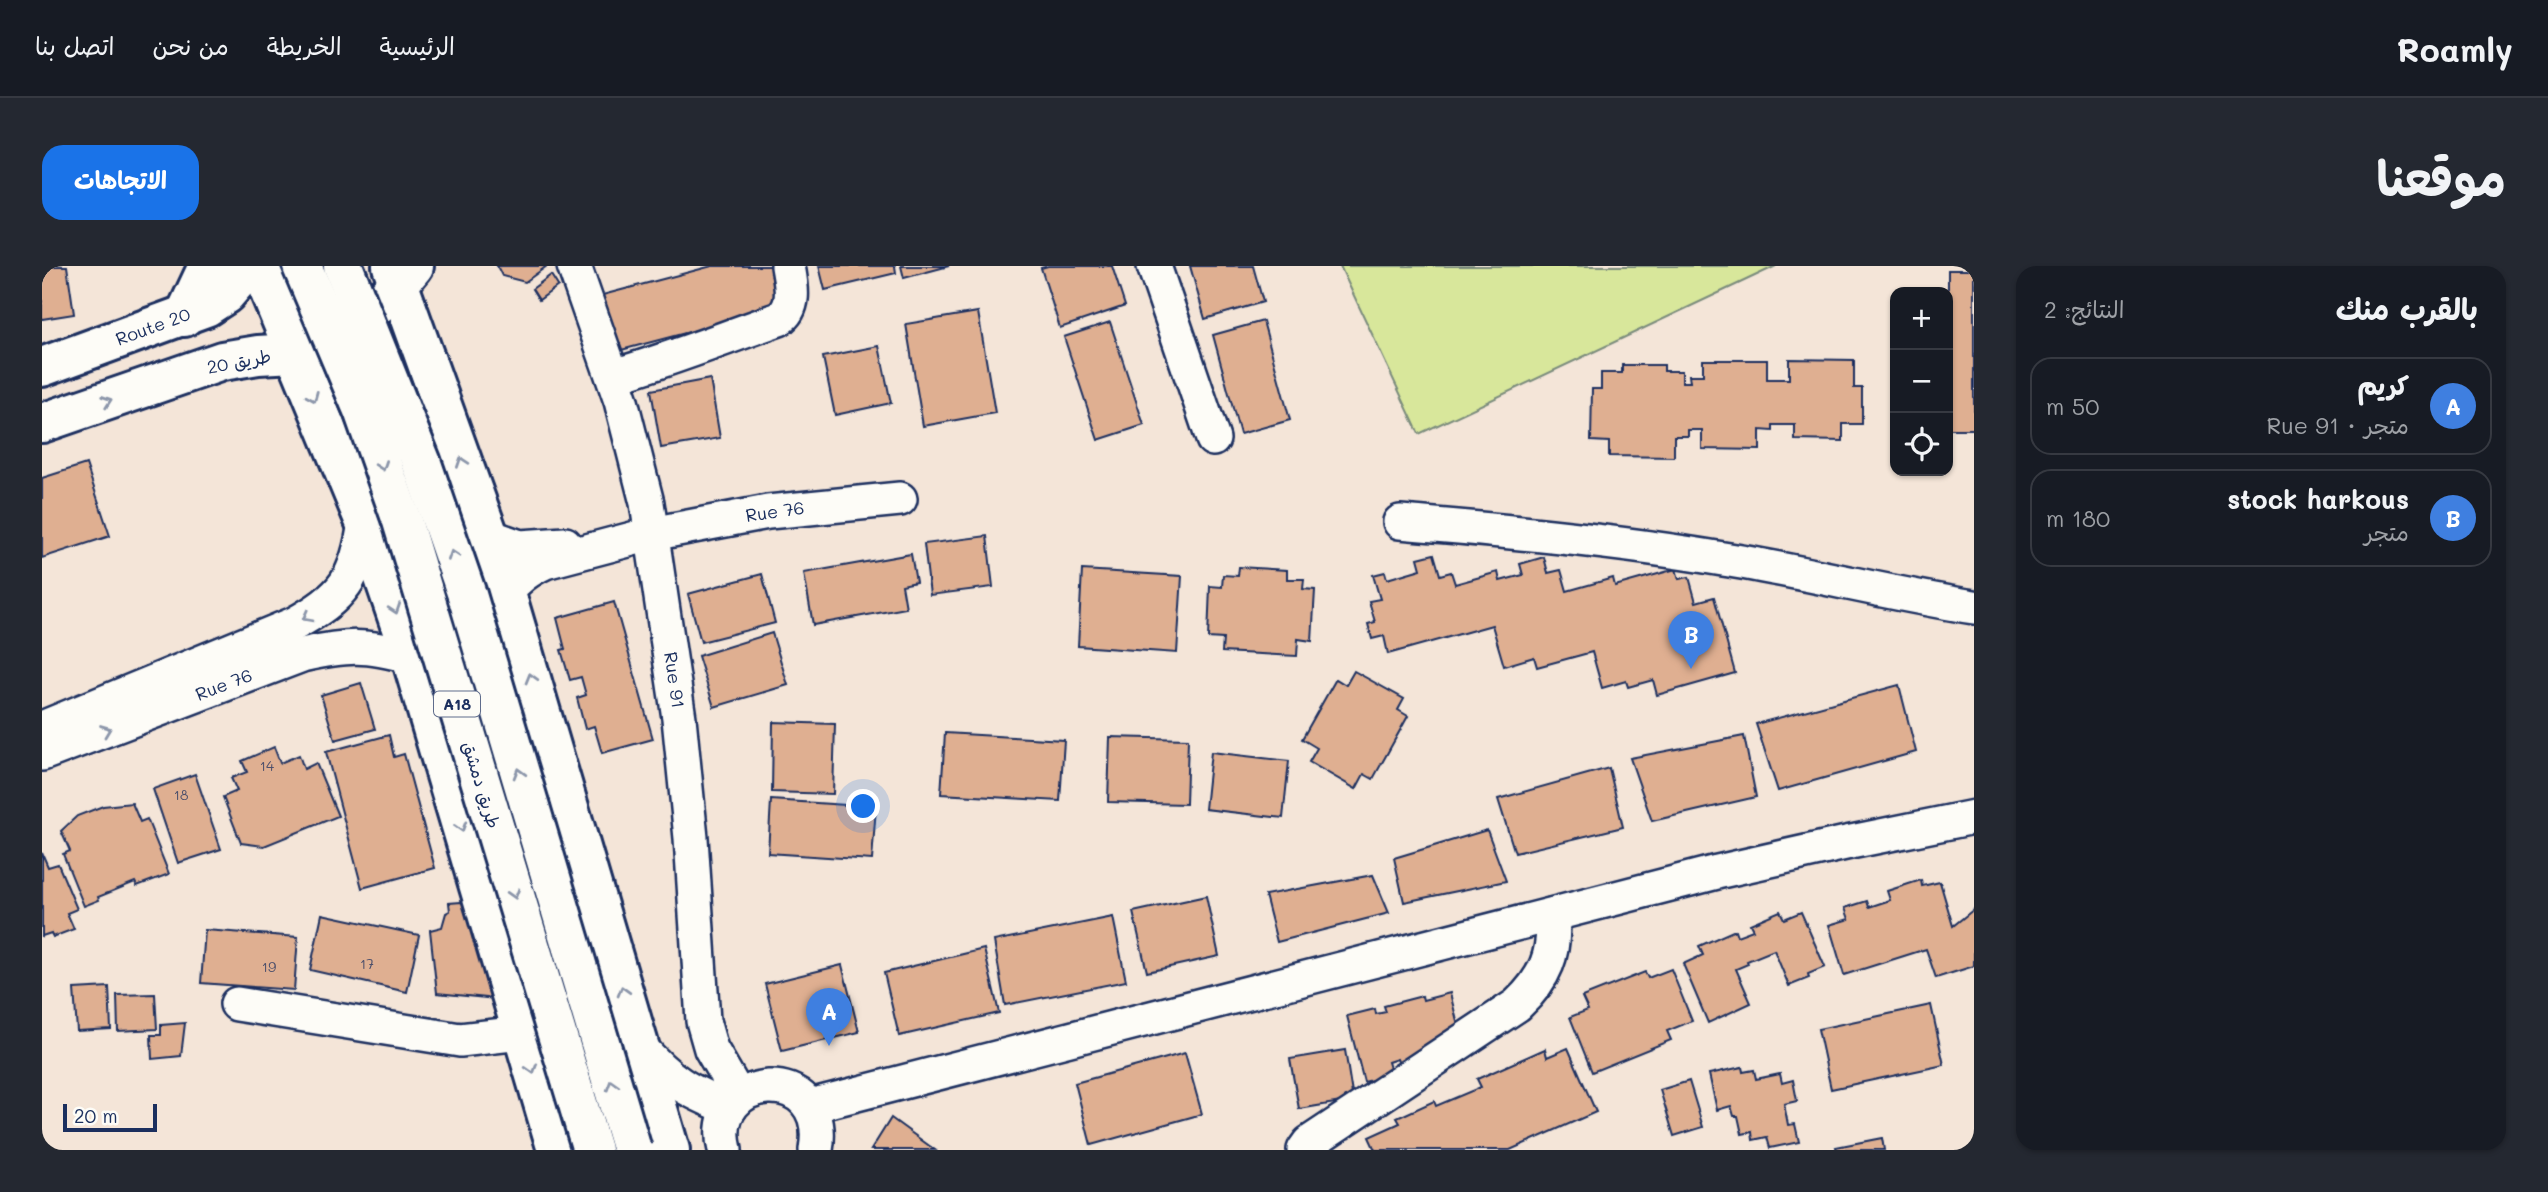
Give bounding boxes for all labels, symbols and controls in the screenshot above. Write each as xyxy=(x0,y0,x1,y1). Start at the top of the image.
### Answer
text: Roamly xyxy=(2397,27,2513,70)
text: اتصل بنا xyxy=(35,30,114,61)
text: من نحن xyxy=(152,30,229,61)
text: الخريطة xyxy=(267,30,342,61)
text: الرئيسية xyxy=(380,30,455,61)
button: الاتجاهات xyxy=(42,145,199,220)
text: موقعنا xyxy=(2376,145,2506,208)
map controls xyxy=(1890,287,1953,476)
button: + xyxy=(1890,287,1953,350)
text: بالقرب منك xyxy=(2336,288,2478,328)
text: النتائج: 2 xyxy=(2044,294,2124,324)
street label: Route 20 xyxy=(112,301,193,351)
street label: طريق 20 xyxy=(205,343,273,379)
button: − xyxy=(1890,350,1953,413)
text: كريم xyxy=(2357,368,2409,402)
one-way arrow xyxy=(305,390,319,402)
text: 50 m xyxy=(2046,391,2099,421)
text: A xyxy=(2445,391,2461,421)
one-way arrow xyxy=(100,395,112,409)
text: متجر · Rue 91 xyxy=(2266,410,2409,440)
button: locate xyxy=(1890,413,1953,476)
one-way arrow xyxy=(456,456,470,468)
one-way arrow xyxy=(374,459,388,471)
text: stock harkous xyxy=(2227,482,2409,516)
street label: Rue 76 xyxy=(744,495,806,527)
text: 180 m xyxy=(2046,503,2110,533)
text: B xyxy=(2445,503,2461,533)
text: متجر xyxy=(2364,517,2409,547)
one-way arrow xyxy=(447,549,461,562)
one-way arrow xyxy=(386,603,401,615)
one-way arrow xyxy=(302,609,314,622)
pin: B xyxy=(1668,611,1714,669)
street label: Rue 91 xyxy=(659,650,691,710)
street label: Rue 76 xyxy=(192,662,256,706)
one-way arrow xyxy=(525,673,540,685)
road number: A18 xyxy=(434,692,480,716)
one-way arrow xyxy=(99,724,111,738)
street label: طريق دمشق xyxy=(457,738,507,831)
house number: 14 xyxy=(260,756,275,775)
one-way arrow xyxy=(513,767,527,779)
house number: 18 xyxy=(174,785,188,804)
your location xyxy=(846,789,880,823)
one-way arrow xyxy=(452,821,467,833)
one-way arrow xyxy=(506,887,521,899)
house number: 17 xyxy=(360,954,374,973)
house number: 19 xyxy=(262,957,276,976)
one-way arrow xyxy=(616,985,631,997)
pin: A xyxy=(806,988,852,1046)
one-way arrow xyxy=(524,1062,539,1074)
one-way arrow xyxy=(605,1079,620,1091)
scale bar xyxy=(63,1101,158,1133)
text: 20 m xyxy=(74,1103,118,1128)

